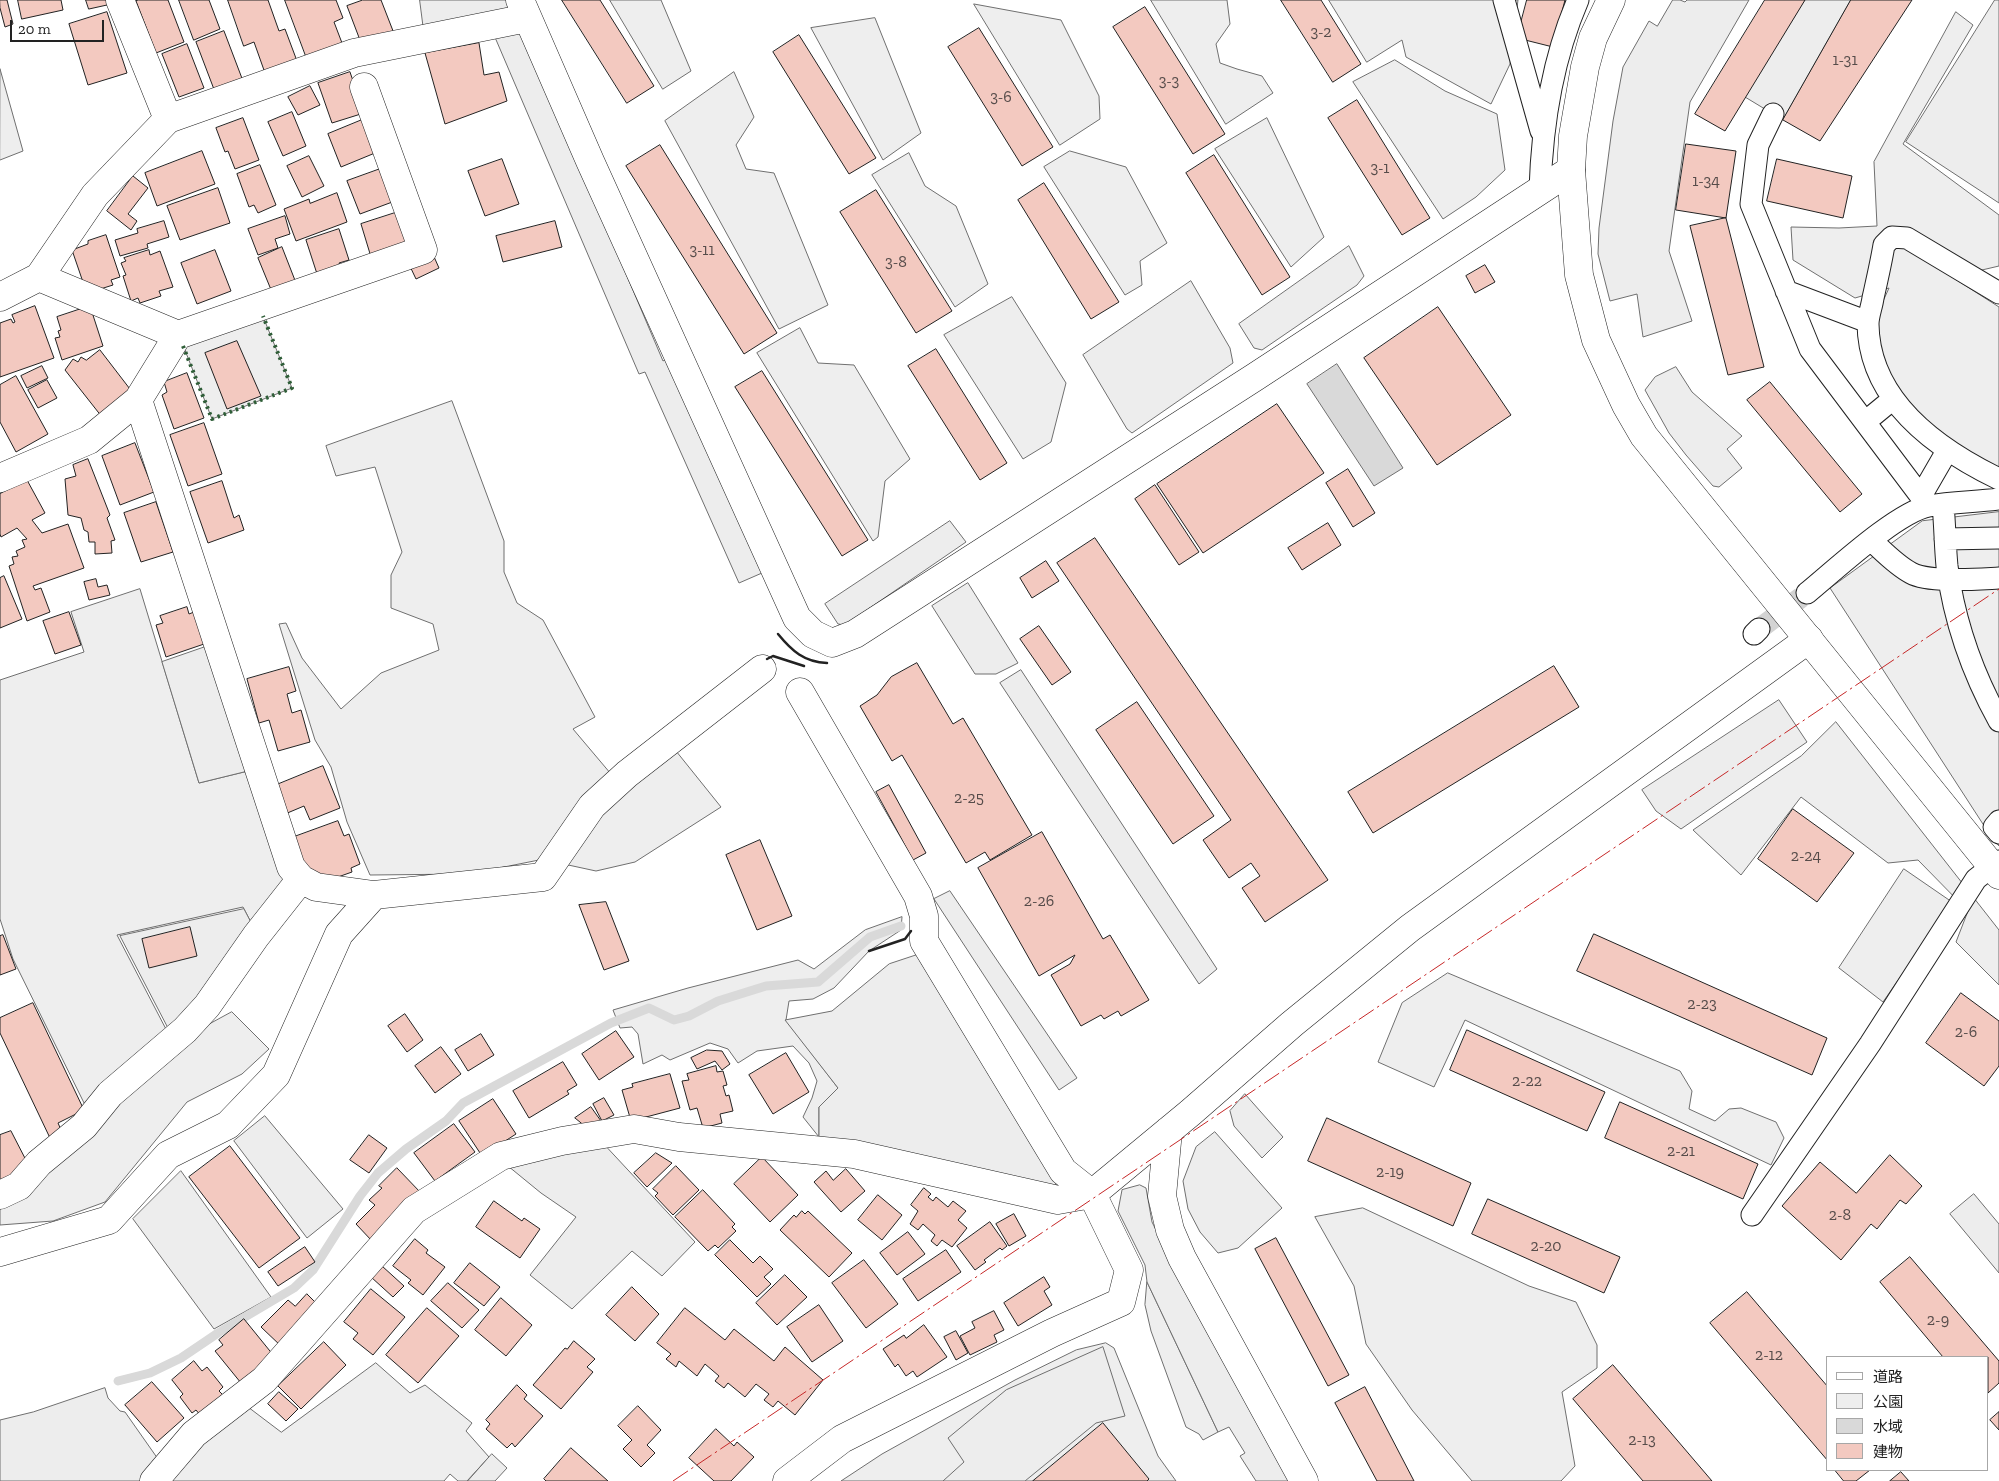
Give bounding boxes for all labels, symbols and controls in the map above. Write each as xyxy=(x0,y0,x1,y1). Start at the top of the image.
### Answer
scale bar xyxy=(12,10,106,42)
text: 20 m xyxy=(18,20,51,38)
house number: 3-2 xyxy=(1310,22,1332,42)
house number: 1-31 xyxy=(1832,50,1858,70)
house number: 3-3 xyxy=(1159,71,1179,91)
house number: 3-6 xyxy=(990,87,1012,107)
house number: 3-1 xyxy=(1370,158,1390,178)
house number: 1-34 xyxy=(1692,171,1720,191)
house number: 3-11 xyxy=(689,240,715,260)
house number: 3-8 xyxy=(885,252,907,272)
house number: 2-25 xyxy=(954,788,984,808)
house number: 2-24 xyxy=(1791,846,1821,866)
house number: 2-26 xyxy=(1024,891,1054,911)
house number: 2-23 xyxy=(1687,994,1717,1014)
house number: 2-6 xyxy=(1955,1022,1977,1042)
house number: 2-22 xyxy=(1512,1071,1542,1091)
house number: 2-21 xyxy=(1667,1141,1695,1161)
house number: 2-19 xyxy=(1376,1162,1404,1182)
house number: 2-8 xyxy=(1829,1205,1851,1225)
house number: 2-20 xyxy=(1530,1236,1562,1256)
house number: 2-9 xyxy=(1927,1310,1949,1330)
house number: 2-12 xyxy=(1755,1345,1783,1365)
legend xyxy=(1826,1356,1989,1471)
text: 道路 xyxy=(1873,1368,1903,1386)
text: 公園 xyxy=(1873,1393,1903,1411)
text: 水域 xyxy=(1873,1418,1903,1436)
house number: 2-13 xyxy=(1628,1430,1656,1450)
text: 建物 xyxy=(1873,1443,1903,1461)

